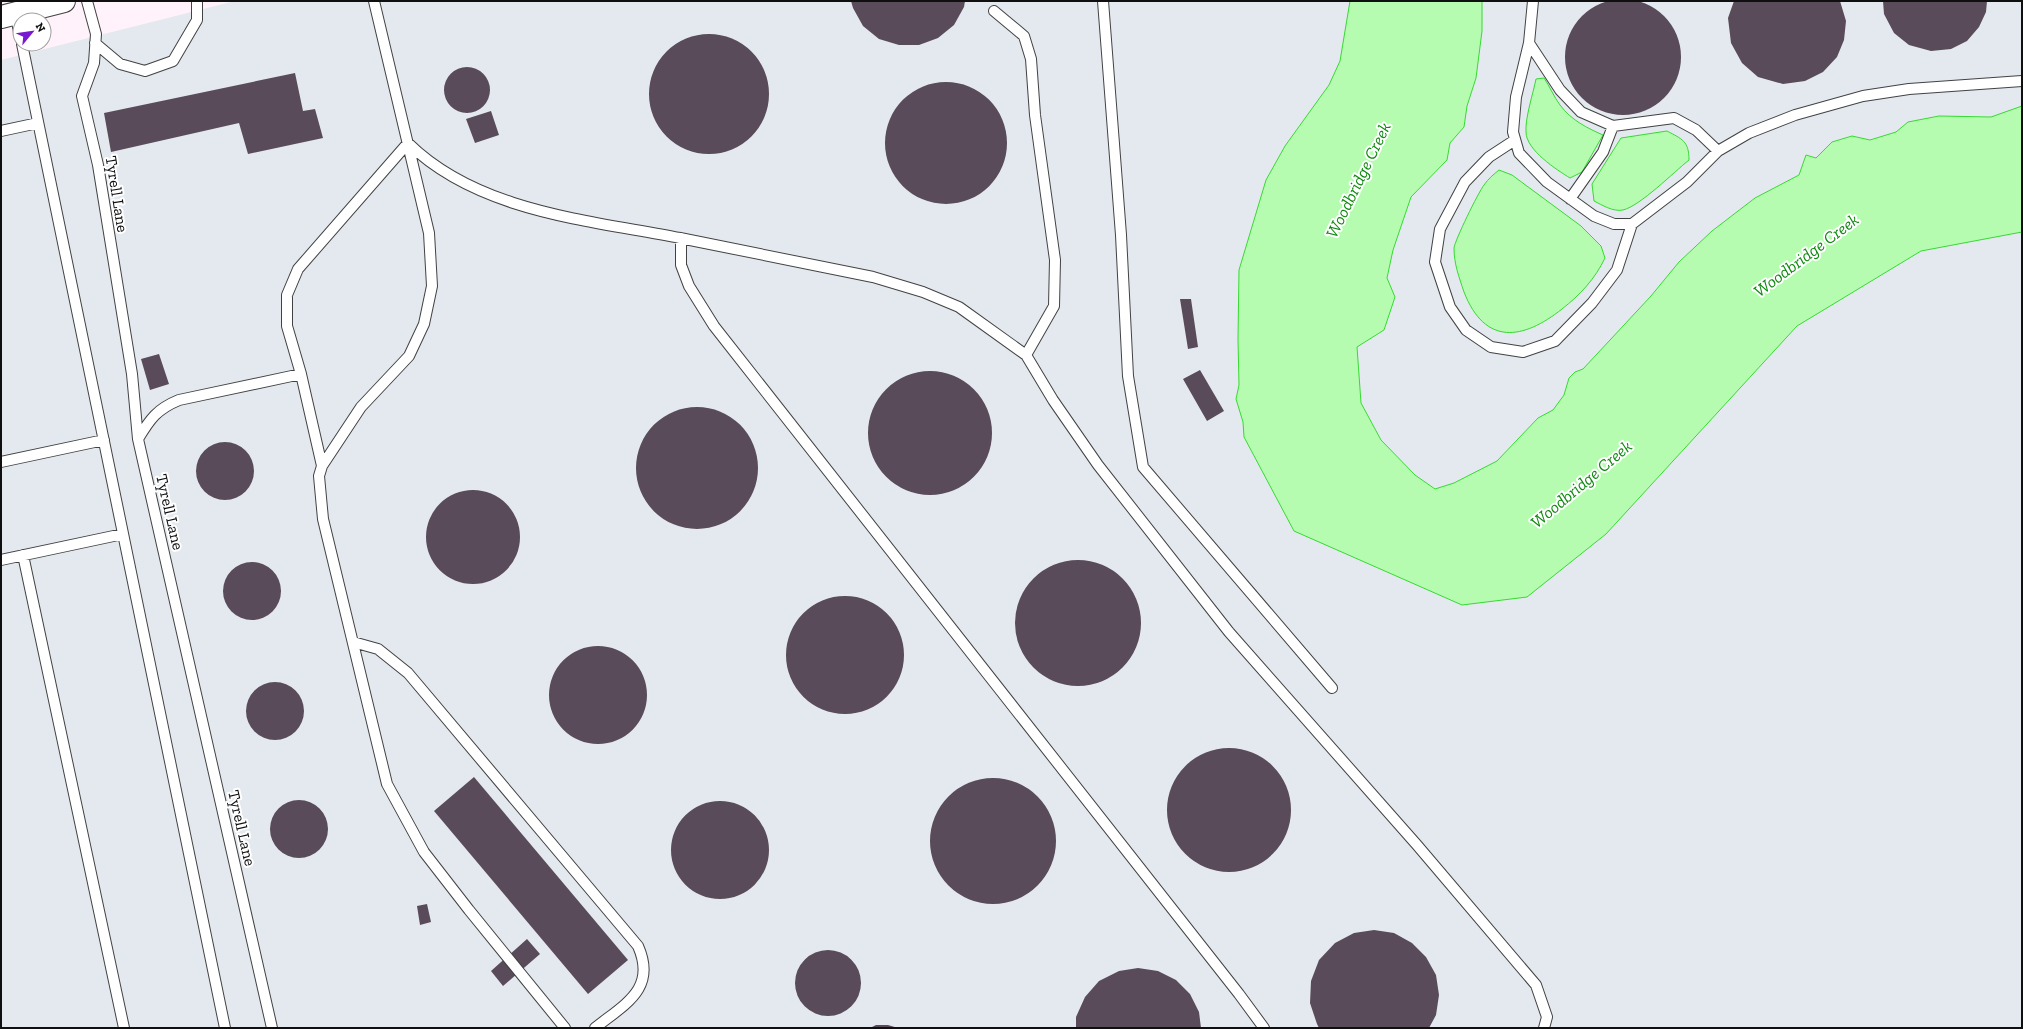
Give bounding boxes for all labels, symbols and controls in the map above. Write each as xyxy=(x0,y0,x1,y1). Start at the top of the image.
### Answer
north arrow xyxy=(12,12,52,52)
text: N xyxy=(33,21,48,35)
water label: Woodbridge Creek xyxy=(1321,119,1395,241)
street label: Tyrell Lane xyxy=(102,154,132,234)
water label: Woodbridge Creek xyxy=(1750,209,1863,301)
water label: Woodbridge Creek xyxy=(1526,436,1636,532)
street label: Tyrell Lane xyxy=(152,472,188,552)
street label: Tyrell Lane xyxy=(224,788,260,868)

